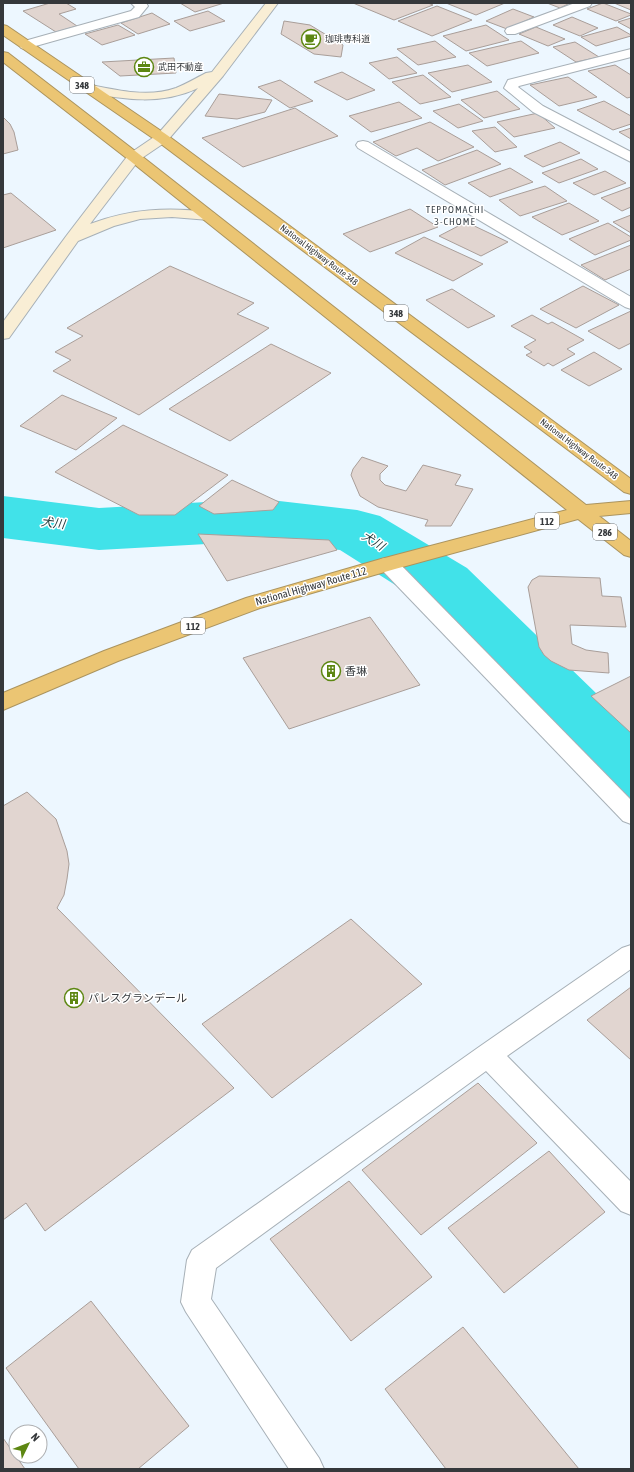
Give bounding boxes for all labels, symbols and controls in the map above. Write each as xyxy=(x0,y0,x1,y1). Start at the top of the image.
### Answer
cafe icon: 珈琲専科道 xyxy=(300,28,322,50)
place label: 珈琲専科道 xyxy=(325,34,370,44)
office icon: 武田不動産 xyxy=(133,56,155,78)
place label: 武田不動産 xyxy=(158,62,203,72)
road number: 348 xyxy=(70,77,94,93)
district label: TEPPOMACHI 3-CHOME xyxy=(426,204,484,227)
street label: National Highway Route 348 xyxy=(278,223,360,287)
road number: 348 xyxy=(384,305,408,321)
street label: National Highway Route 348 xyxy=(538,417,620,481)
road number: 112 xyxy=(535,513,559,529)
water label: 犬川 xyxy=(40,515,68,532)
road number: 286 xyxy=(593,524,617,540)
water label: 犬川 xyxy=(359,529,389,554)
street label: National Highway Route 112 xyxy=(254,564,368,608)
road number: 112 xyxy=(181,618,205,634)
building icon: 香琳 xyxy=(320,660,342,682)
place label: 香琳 xyxy=(345,665,367,677)
building icon: パレスグランデール xyxy=(63,987,85,1009)
place label: パレスグランデール xyxy=(88,992,187,1004)
north arrow xyxy=(8,1424,48,1464)
text: N xyxy=(29,1431,42,1444)

